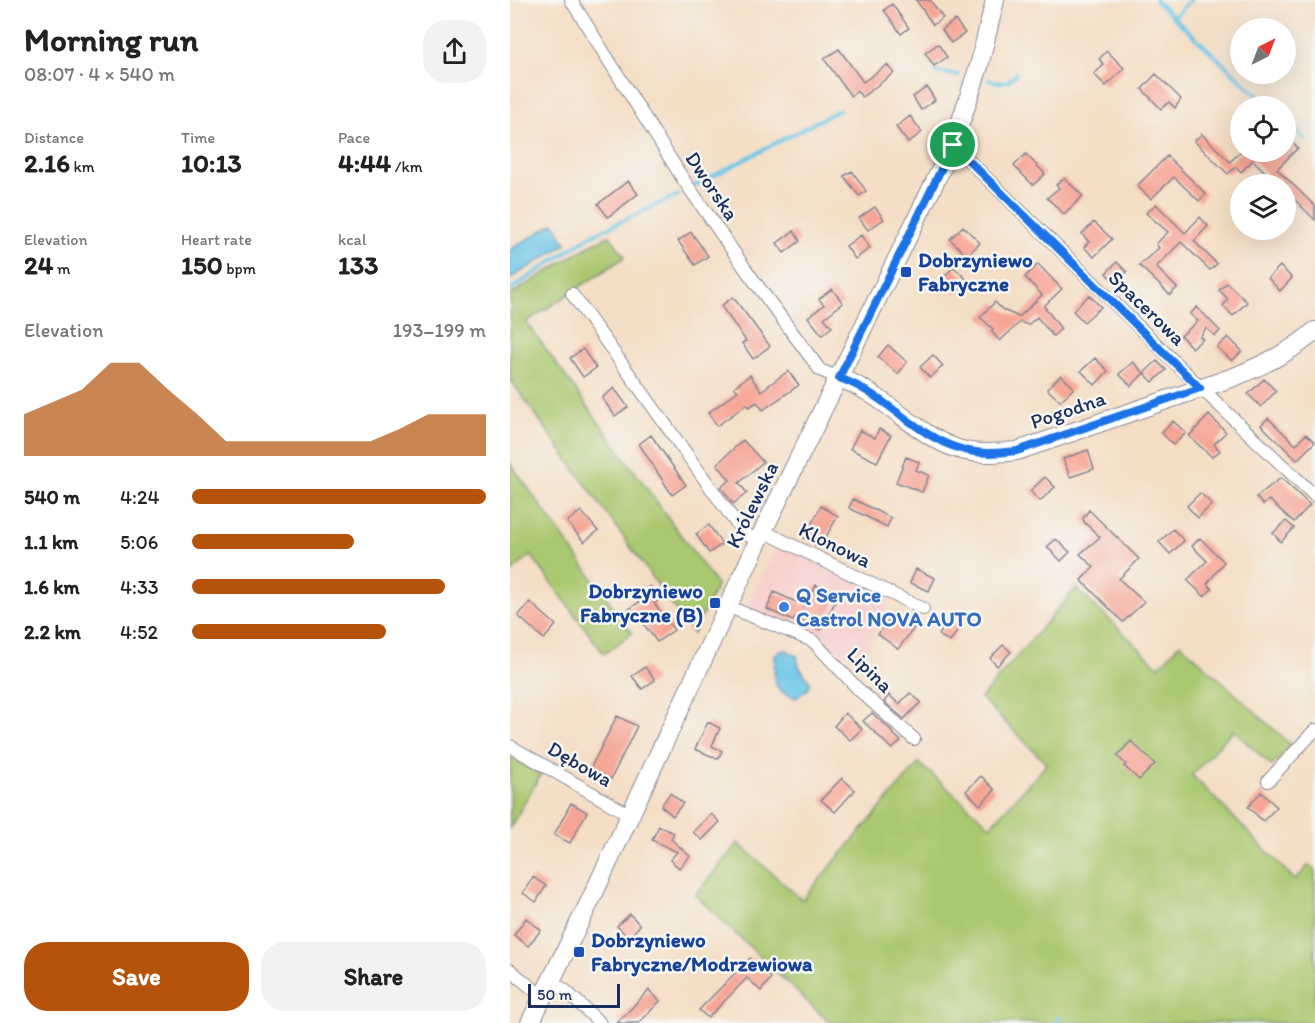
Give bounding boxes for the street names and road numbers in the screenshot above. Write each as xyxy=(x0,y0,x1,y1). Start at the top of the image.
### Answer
street label: Dworska xyxy=(680,147,744,225)
street label: Spacerowa xyxy=(1104,265,1191,351)
street label: Pogodna xyxy=(1027,385,1109,434)
street label: Królewska xyxy=(720,458,783,552)
street label: Klonowa xyxy=(795,516,875,573)
street label: Lipina xyxy=(842,642,899,698)
street label: Dębowa xyxy=(544,735,617,792)

